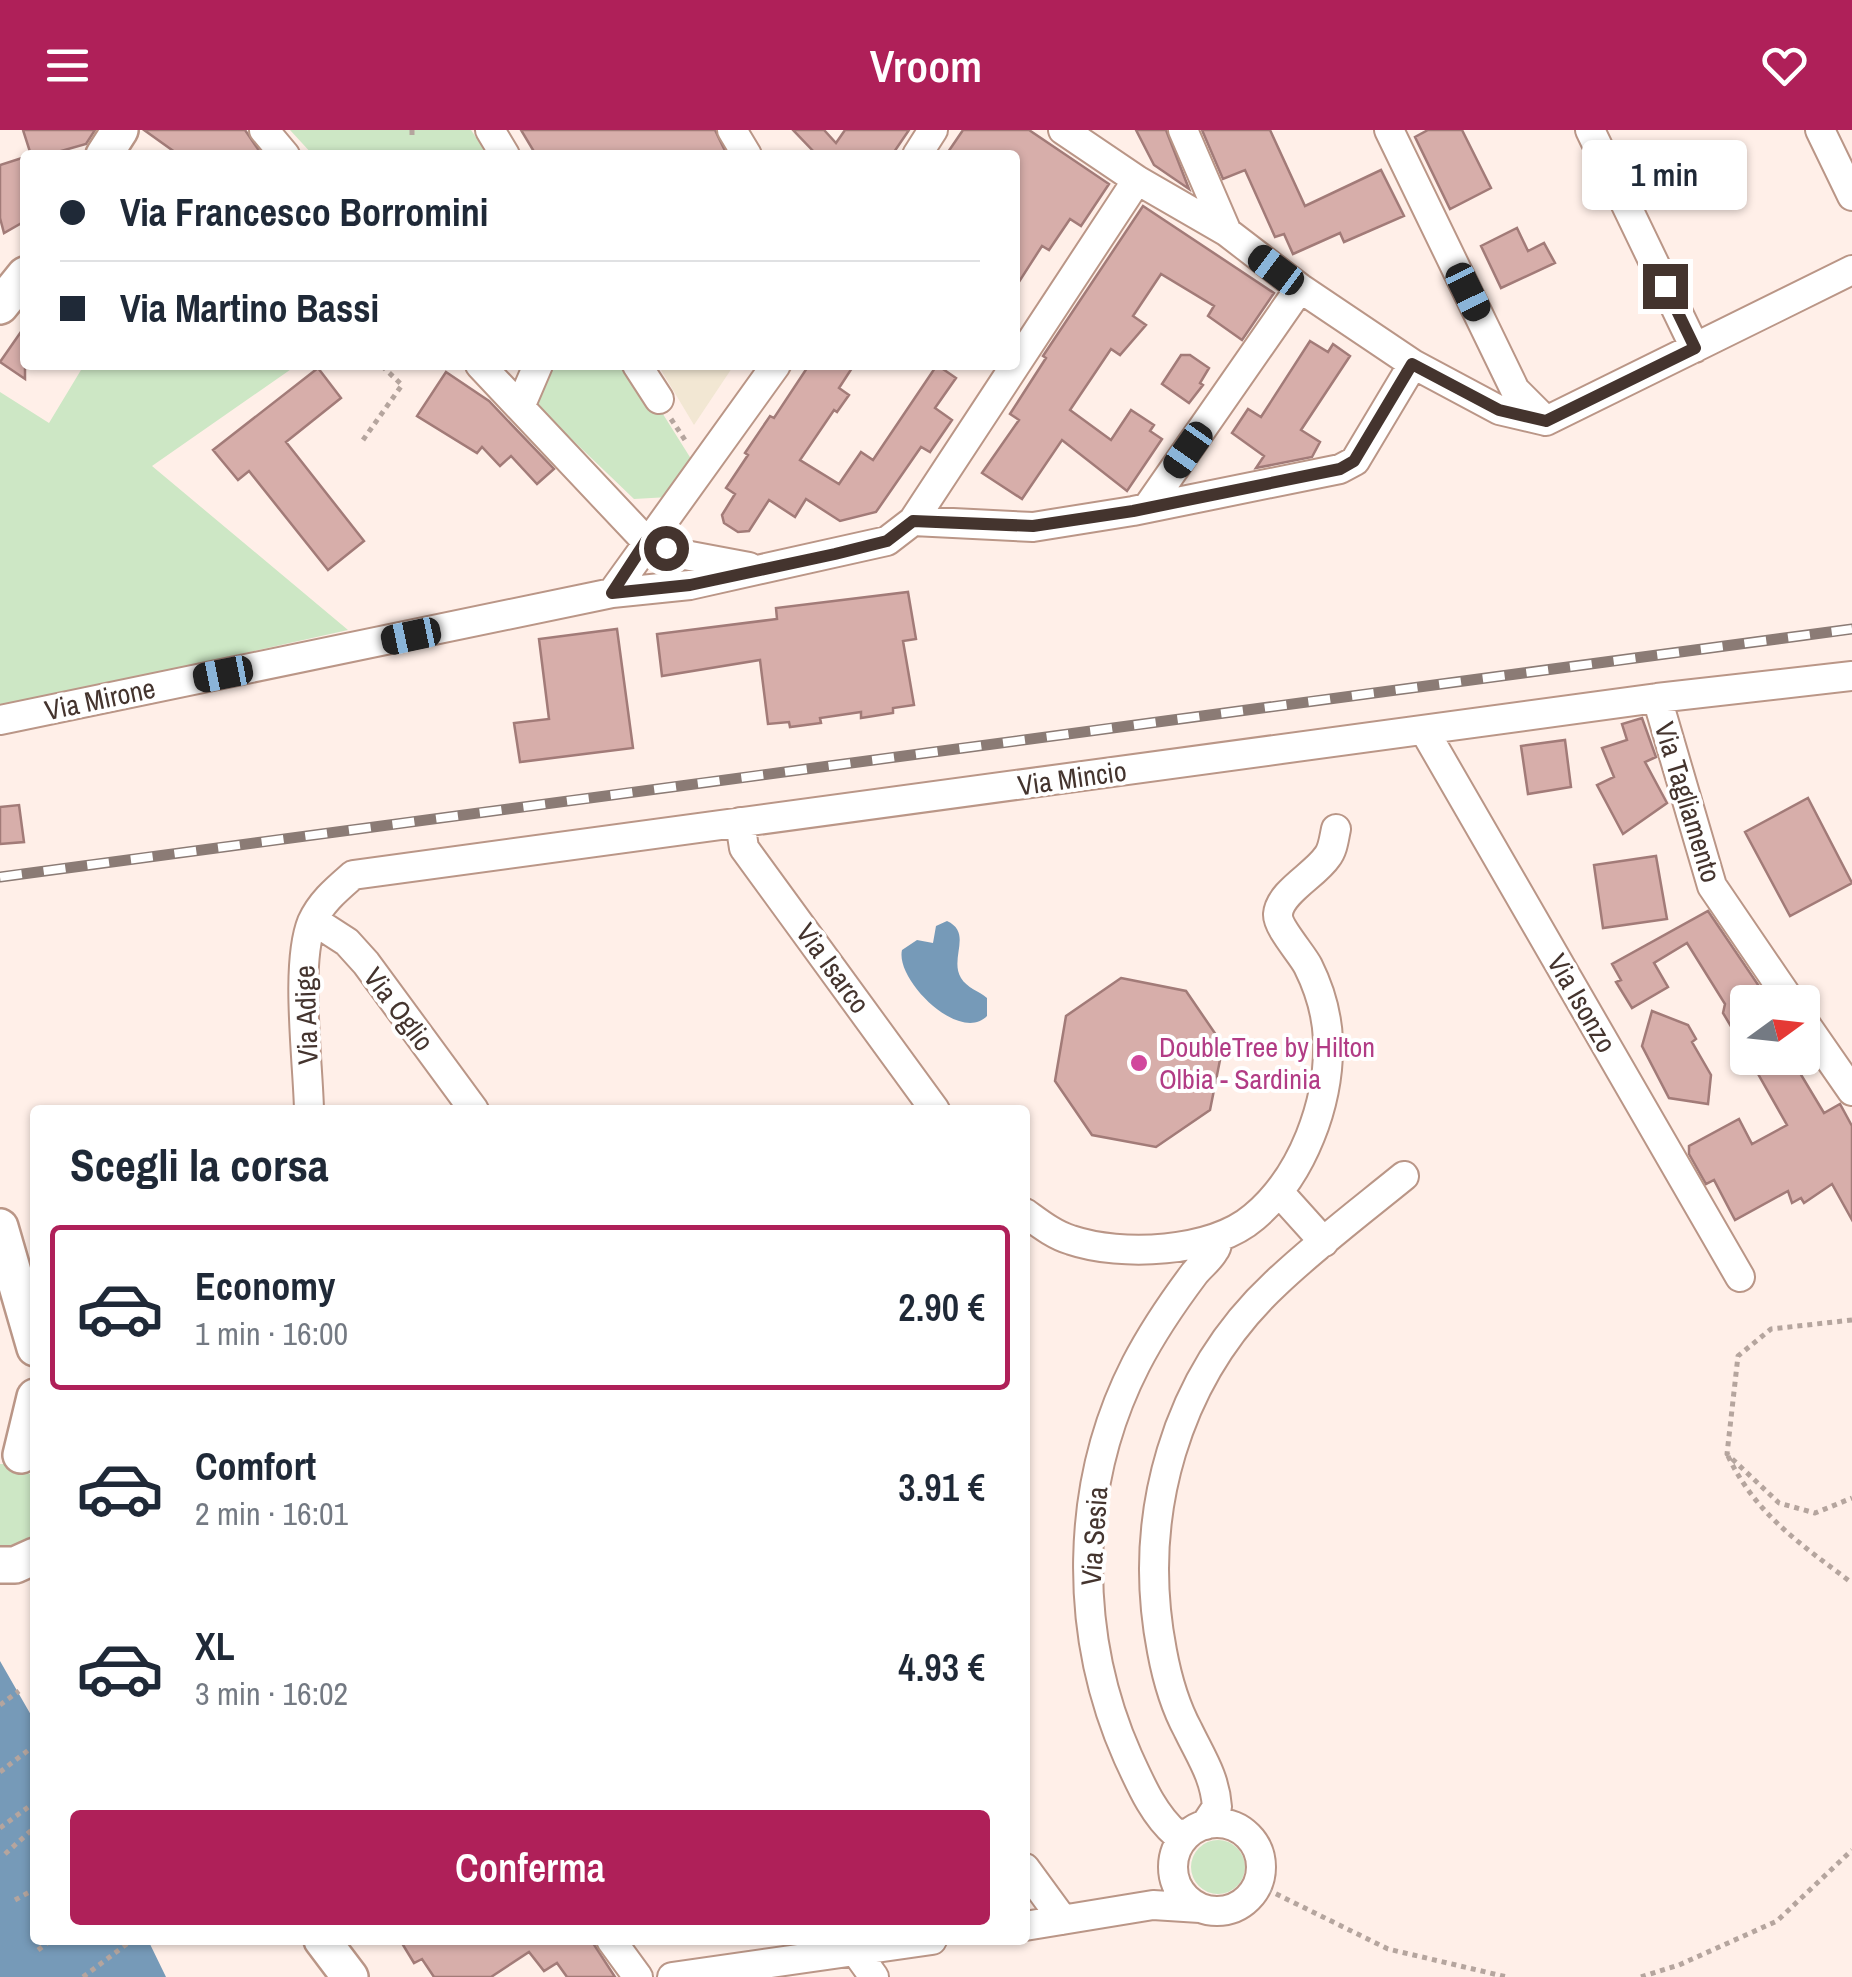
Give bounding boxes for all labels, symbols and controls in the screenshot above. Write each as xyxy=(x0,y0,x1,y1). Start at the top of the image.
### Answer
text: Vroom xyxy=(870,35,982,96)
icon: menu xyxy=(40,38,95,93)
icon: heart xyxy=(1757,38,1812,93)
callout: 1 min xyxy=(1582,141,1748,211)
text: 1 min xyxy=(1631,153,1698,196)
text: Via Francesco Borromini xyxy=(120,187,488,238)
car xyxy=(1243,240,1309,300)
car xyxy=(1441,258,1495,326)
route end xyxy=(1643,264,1688,309)
text: Via Martino Bassi xyxy=(120,283,379,334)
car xyxy=(1159,417,1217,483)
route start xyxy=(644,526,689,571)
car xyxy=(379,615,443,657)
car xyxy=(191,654,255,694)
street label: Via Mirone xyxy=(41,669,159,729)
street label: Via Tagliamento xyxy=(1646,717,1730,887)
street label: Via Mincio xyxy=(1015,752,1129,804)
street label: Via Isarco xyxy=(787,915,879,1021)
street label: Via Isonzo xyxy=(1539,947,1625,1059)
street label: Via Oglio xyxy=(355,959,443,1059)
street label: Via Adige xyxy=(285,965,327,1065)
north arrow xyxy=(1730,985,1820,1075)
map controls xyxy=(1730,985,1820,1075)
place label: DoubleTree by Hilton Olbia - Sardinia xyxy=(1159,1028,1375,1098)
marker: DoubleTree by Hilton Olbia - Sardinia xyxy=(1128,1052,1150,1074)
text: Scegli la corsa xyxy=(70,1134,328,1195)
text: Economy xyxy=(195,1261,335,1312)
icon: car xyxy=(75,1263,165,1353)
text: 2.90 € xyxy=(898,1282,985,1333)
text: 1 min · 16:00 xyxy=(195,1312,348,1355)
text: Comfort xyxy=(195,1441,316,1492)
icon: car xyxy=(75,1443,165,1533)
text: 3.91 € xyxy=(898,1462,985,1513)
street label: Via Sesia xyxy=(1072,1485,1116,1587)
text: 2 min · 16:01 xyxy=(195,1492,348,1535)
text: XL xyxy=(195,1621,235,1672)
icon: car xyxy=(75,1623,165,1713)
text: 4.93 € xyxy=(898,1642,985,1693)
text: 3 min · 16:02 xyxy=(195,1672,348,1715)
button: Conferma xyxy=(70,1810,990,1925)

